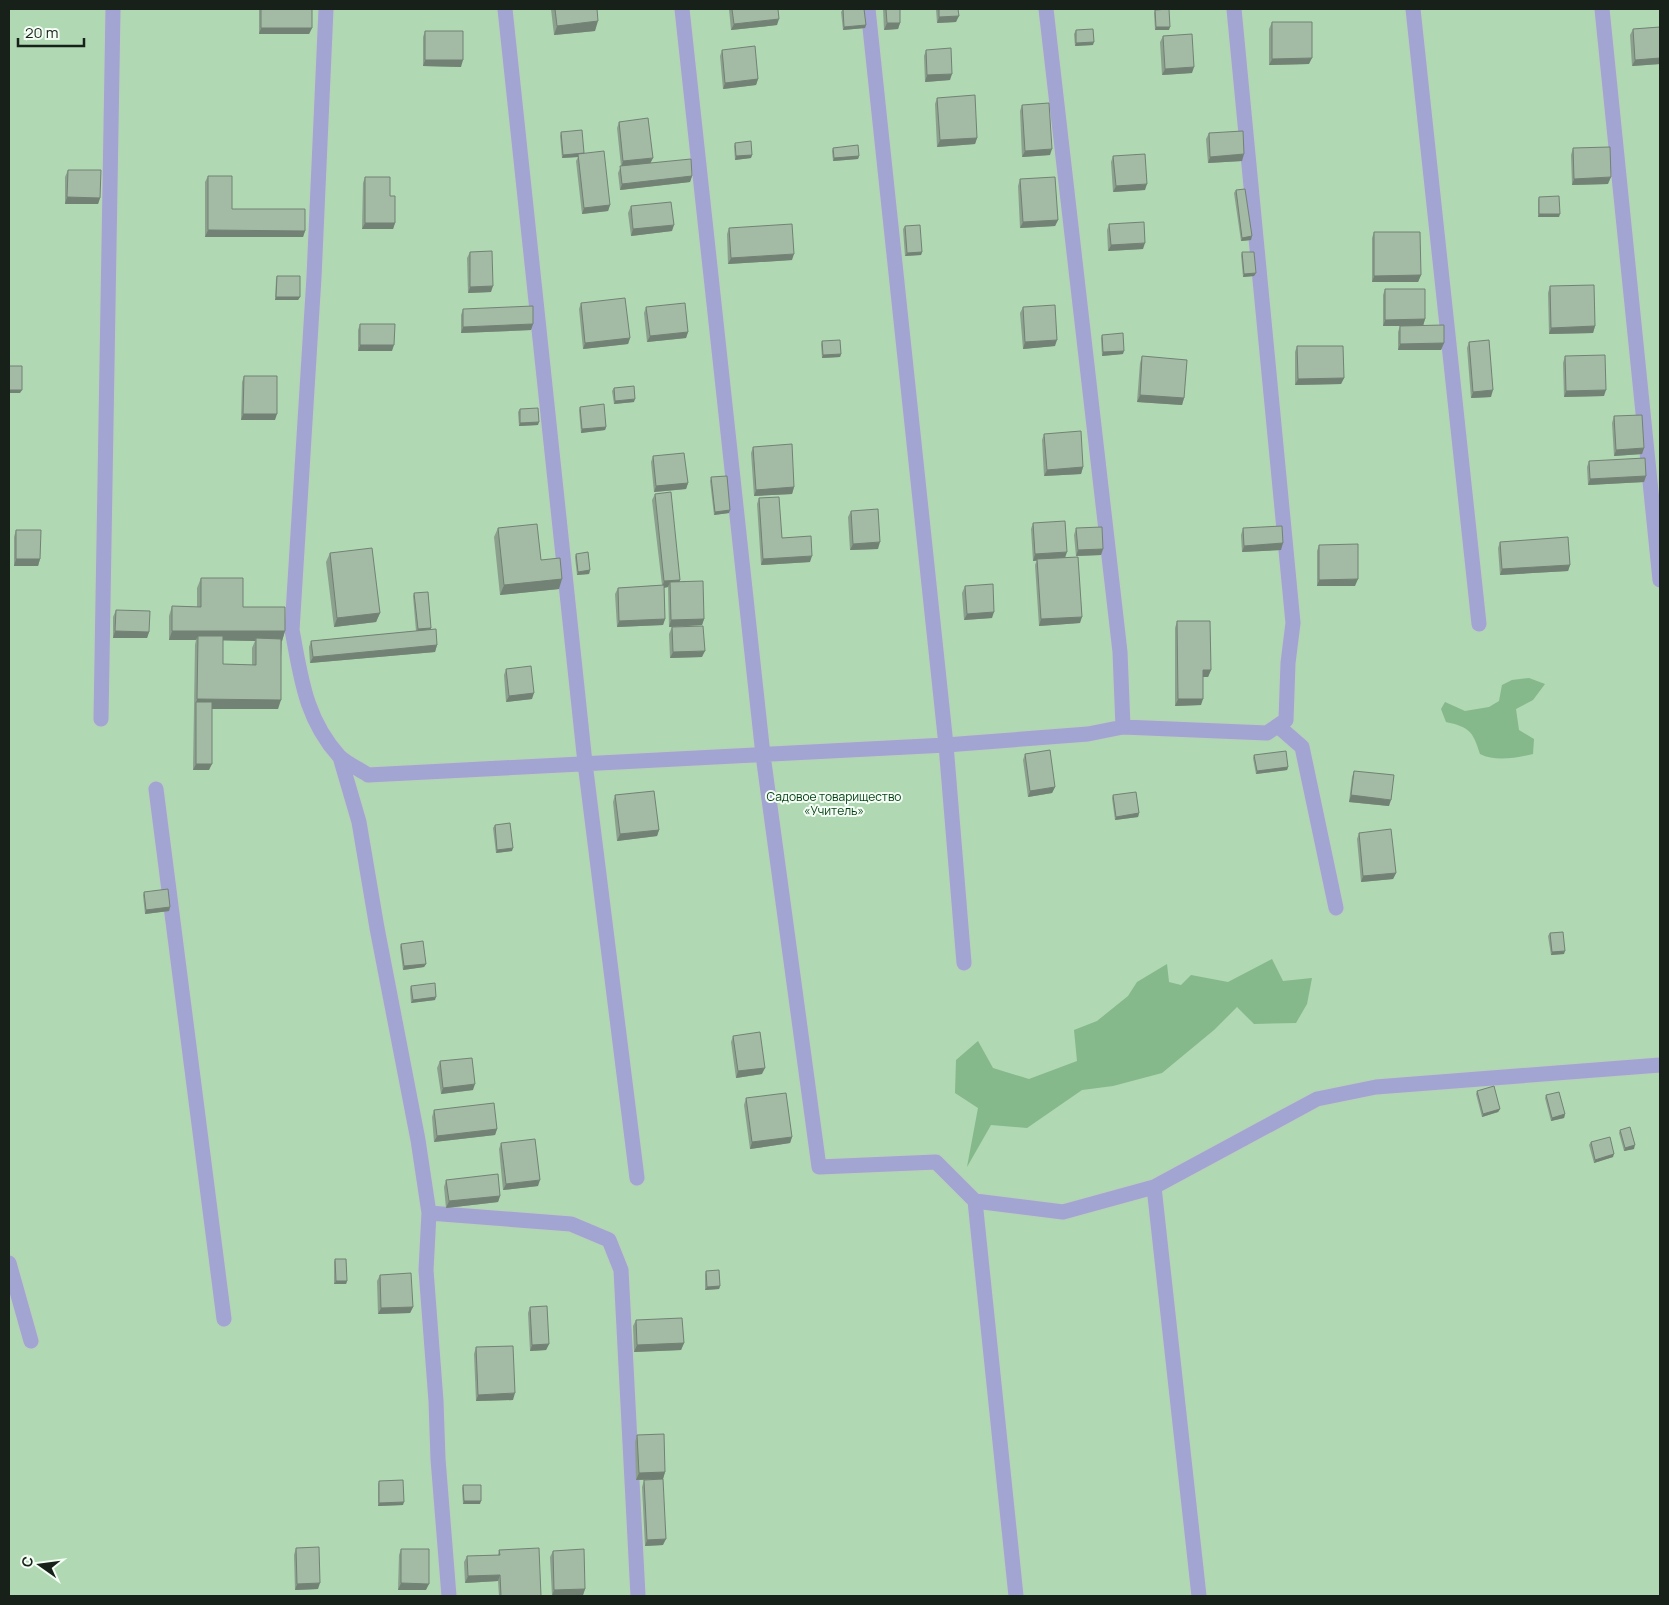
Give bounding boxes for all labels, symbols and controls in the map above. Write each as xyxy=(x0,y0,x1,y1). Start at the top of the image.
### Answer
scale bar xyxy=(18,15,84,47)
text: 20 m xyxy=(25,22,58,43)
park label: Садовое товарищество «Учитель» xyxy=(767,788,901,819)
north arrow xyxy=(15,1540,65,1590)
text: С xyxy=(16,1554,37,1569)

